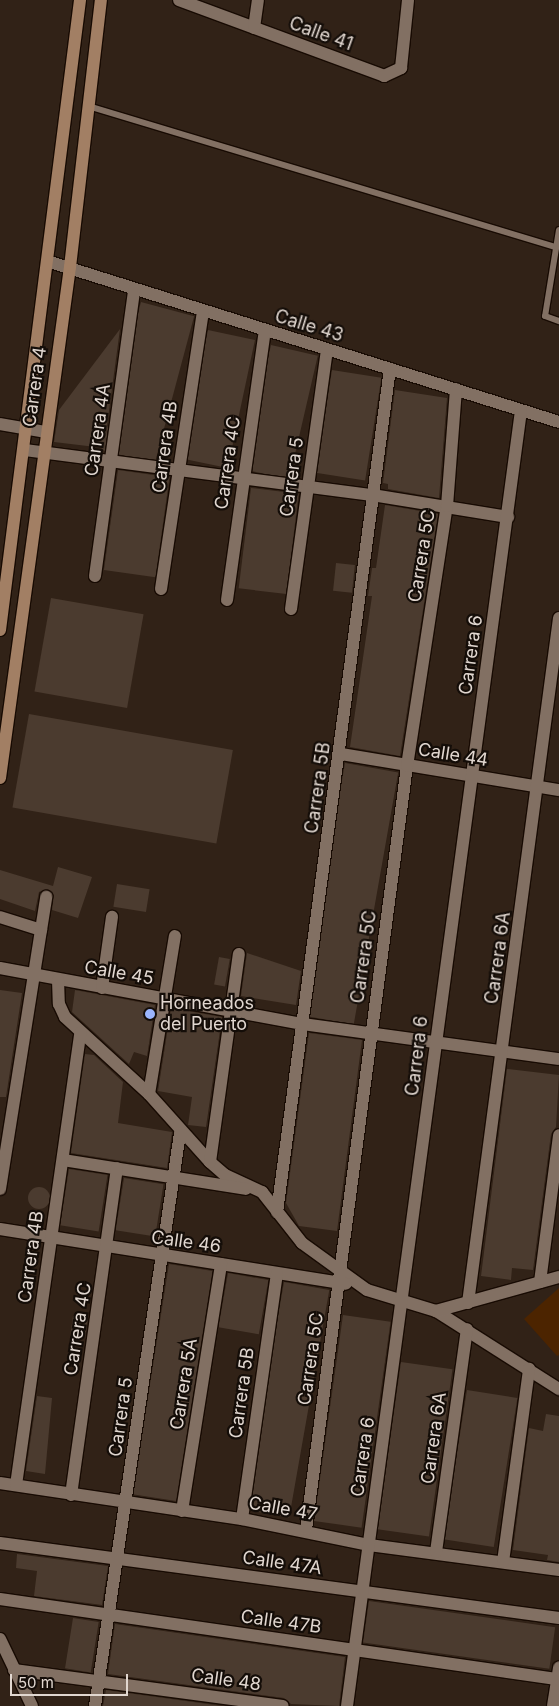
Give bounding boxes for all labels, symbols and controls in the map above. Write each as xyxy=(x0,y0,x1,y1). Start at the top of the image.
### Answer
street label: Calle 41 xyxy=(286,13,356,55)
street label: Calle 43 xyxy=(272,305,346,347)
street label: Carrera 4 xyxy=(19,345,51,429)
street label: Carrera 4A xyxy=(81,382,115,478)
street label: Carrera 4B xyxy=(148,400,182,494)
street label: Carrera 4C xyxy=(211,415,245,511)
street label: Carrera 5 xyxy=(276,436,308,518)
street label: Carrera 5C xyxy=(404,508,440,604)
street label: Carrera 6 xyxy=(455,614,487,696)
street label: Calle 44 xyxy=(416,739,490,771)
street label: Carrera 5B xyxy=(301,741,335,835)
street label: Carrera 5C xyxy=(347,909,381,1005)
street label: Carrera 6A xyxy=(481,911,515,1005)
street label: Calle 45 xyxy=(83,956,155,990)
place label: Horneados del Puerto xyxy=(160,993,254,1036)
marker: Horneados del Puerto xyxy=(144,1008,156,1020)
street label: Carrera 6 xyxy=(401,1015,433,1097)
street label: Carrera 4B xyxy=(14,1210,48,1304)
street label: Calle 46 xyxy=(150,1226,222,1258)
street label: Carrera 4C xyxy=(60,1281,96,1377)
street label: Carrera 5C xyxy=(294,1311,328,1407)
street label: Carrera 5A xyxy=(166,1337,202,1431)
street label: Carrera 5B xyxy=(225,1346,259,1440)
street label: Carrera 5 xyxy=(105,1376,137,1458)
street label: Carrera 6A xyxy=(417,1391,451,1485)
street label: Carrera 6 xyxy=(347,1416,379,1498)
street label: Calle 47 xyxy=(247,1492,319,1526)
street label: Calle 47A xyxy=(241,1547,323,1579)
street label: Calle 47B xyxy=(239,1606,323,1638)
scale bar xyxy=(12,1664,130,1696)
street label: Calle 48 xyxy=(190,1664,262,1696)
text: 50 m xyxy=(18,1673,54,1692)

